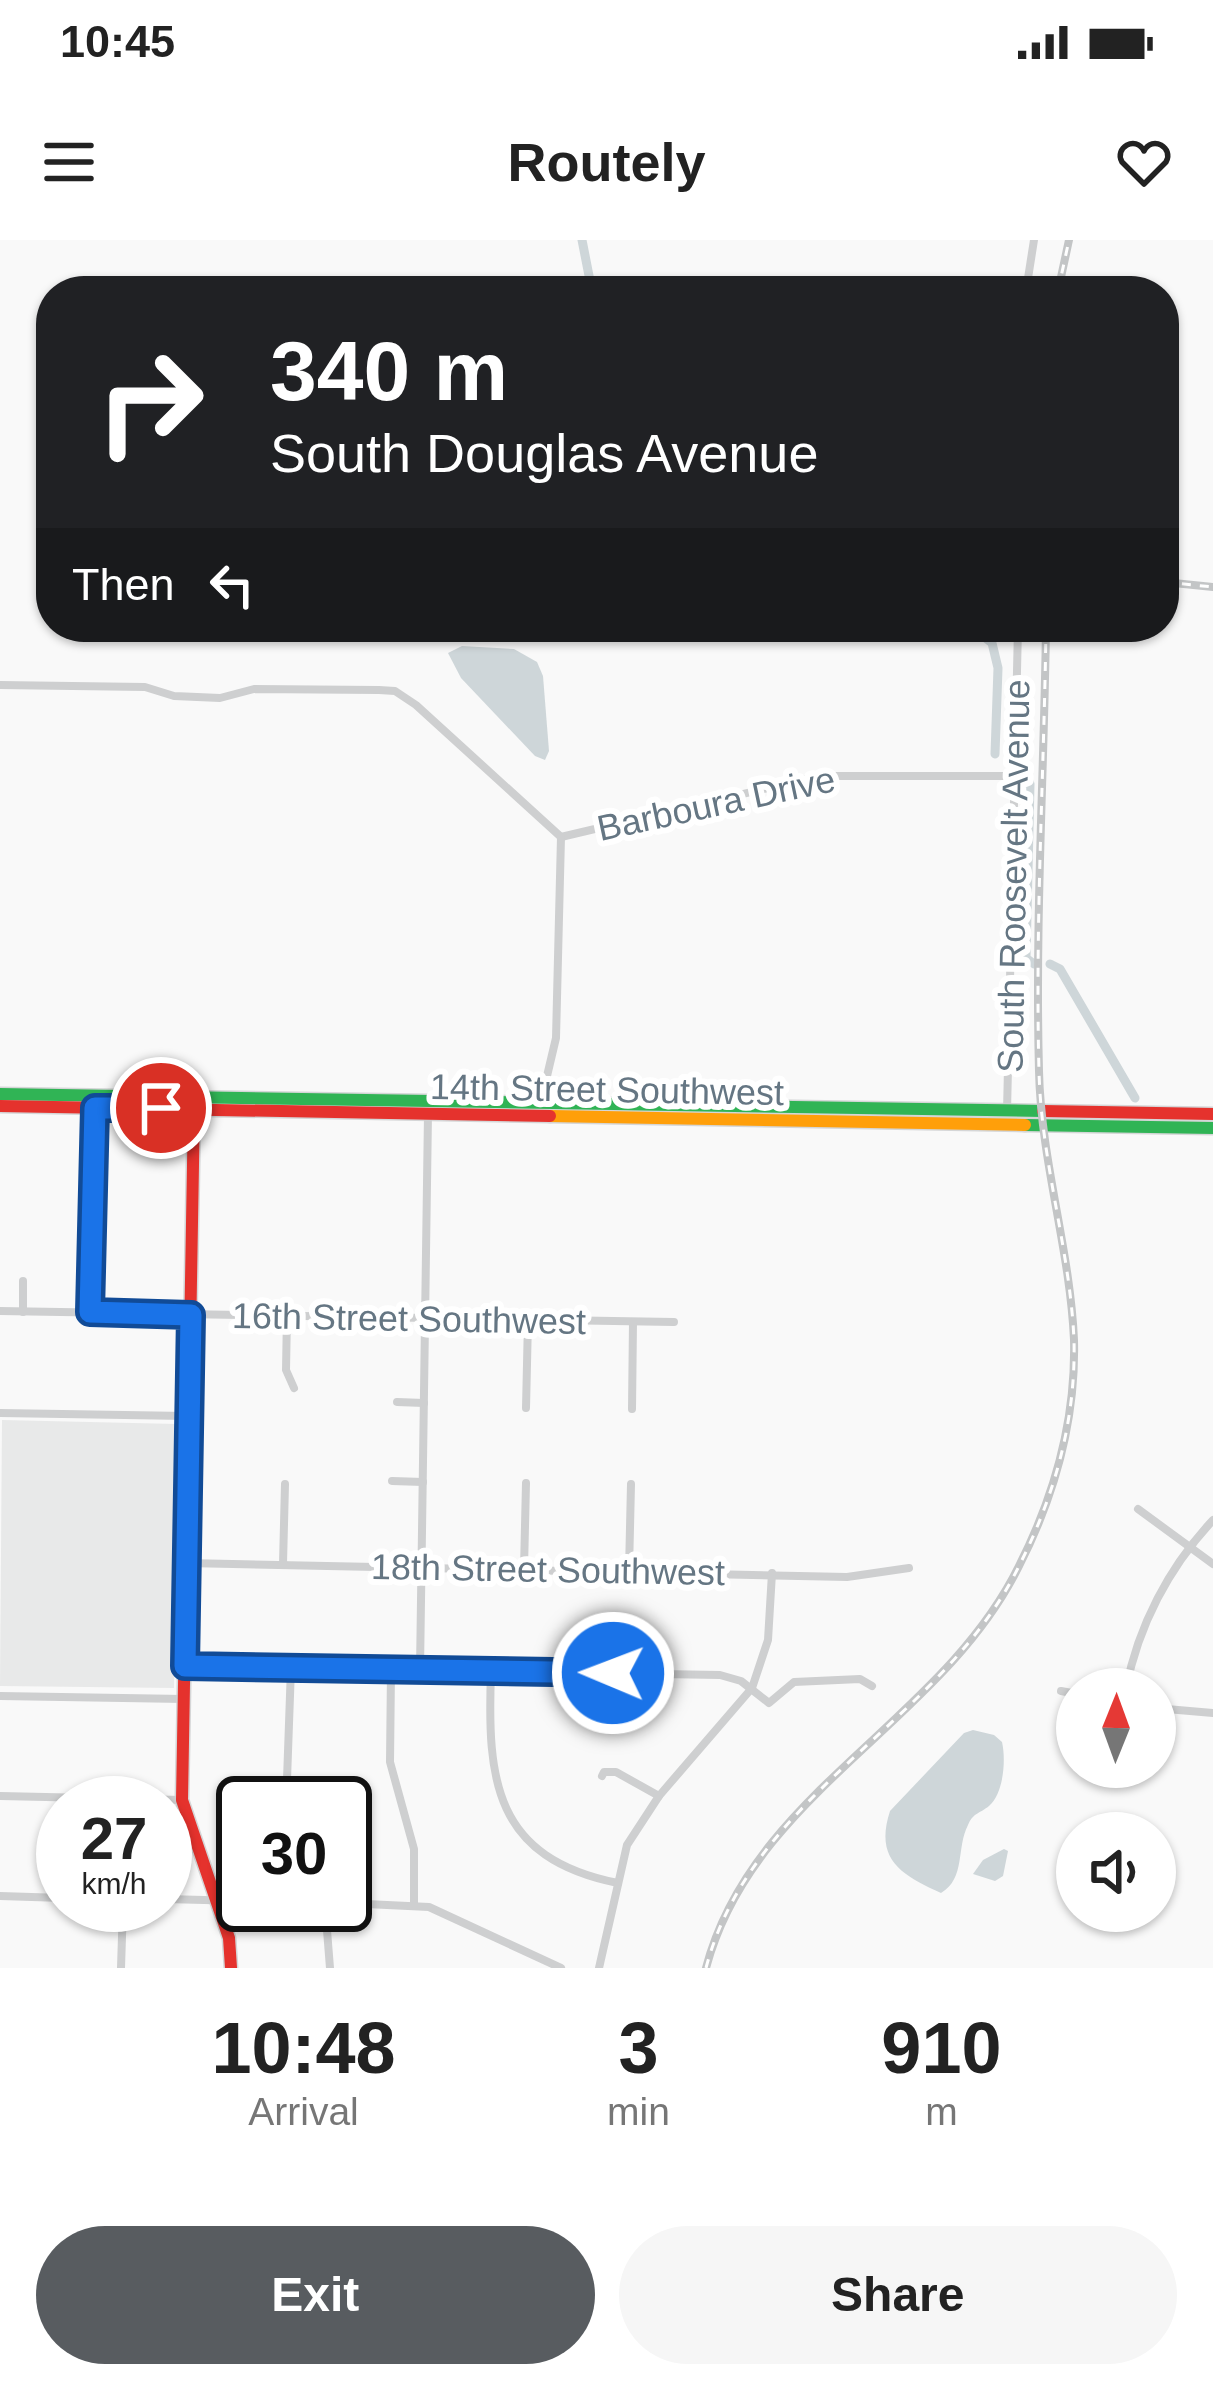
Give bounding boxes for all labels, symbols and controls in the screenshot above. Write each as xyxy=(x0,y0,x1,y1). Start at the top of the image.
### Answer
text: 10:45 xyxy=(60,16,175,67)
icon: menu xyxy=(36,129,102,195)
icon: heart xyxy=(1111,129,1177,195)
text: Routely xyxy=(507,132,706,192)
icon: right xyxy=(72,324,228,480)
text: 340 m xyxy=(270,324,508,418)
text: South Douglas Avenue xyxy=(270,423,818,483)
icon: left xyxy=(199,552,265,618)
text: Then xyxy=(72,559,175,610)
street label: South Roosevelt Avenue xyxy=(990,679,1037,1073)
street label: Barboura Drive xyxy=(593,758,839,849)
pin xyxy=(110,1057,212,1159)
street label: 14th Street Southwest xyxy=(430,1066,784,1113)
icon: arrive xyxy=(128,1075,194,1141)
street label: 16th Street Southwest xyxy=(232,1295,586,1342)
street label: 18th Street Southwest xyxy=(371,1546,725,1593)
position arrow xyxy=(550,1610,676,1736)
north arrow xyxy=(1056,1668,1176,1788)
map controls xyxy=(1056,1668,1176,1932)
speed limit sign: 30 xyxy=(216,1776,372,1932)
text: 27 xyxy=(81,1805,147,1872)
button: sound xyxy=(1056,1812,1176,1932)
text: km/h xyxy=(81,1867,147,1900)
text: 10:48 xyxy=(211,2008,396,2088)
text: 3 xyxy=(618,2008,659,2088)
text: 910 xyxy=(881,2008,1002,2088)
text: Arrival xyxy=(248,2090,359,2133)
text: min xyxy=(607,2090,670,2133)
text: m xyxy=(925,2090,958,2133)
button: Exit xyxy=(36,2226,595,2364)
button: Share xyxy=(619,2226,1177,2364)

